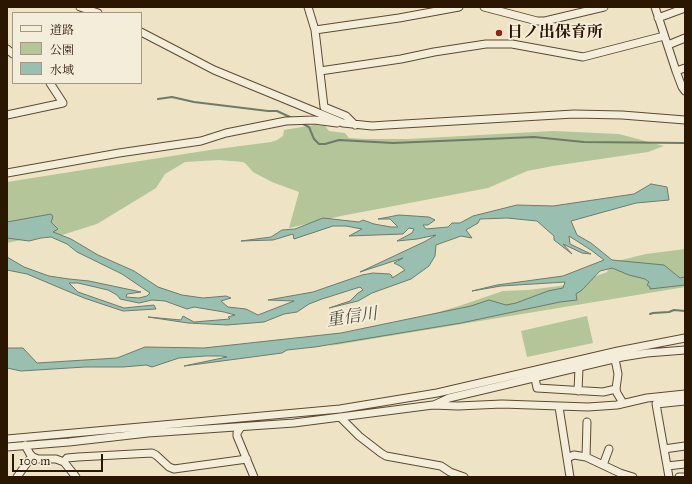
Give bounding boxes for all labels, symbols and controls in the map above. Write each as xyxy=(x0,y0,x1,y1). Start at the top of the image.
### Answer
legend xyxy=(12,12,142,84)
text: 道路 xyxy=(50,23,74,37)
place label: 日ノ出保育所 xyxy=(507,23,603,43)
marker: 日ノ出保育所 xyxy=(494,28,504,38)
text: 公園 xyxy=(50,43,74,57)
text: 水域 xyxy=(50,63,74,77)
water label: 重信川 xyxy=(325,304,379,332)
scale bar xyxy=(14,446,105,472)
text: 100 m xyxy=(19,454,50,468)

